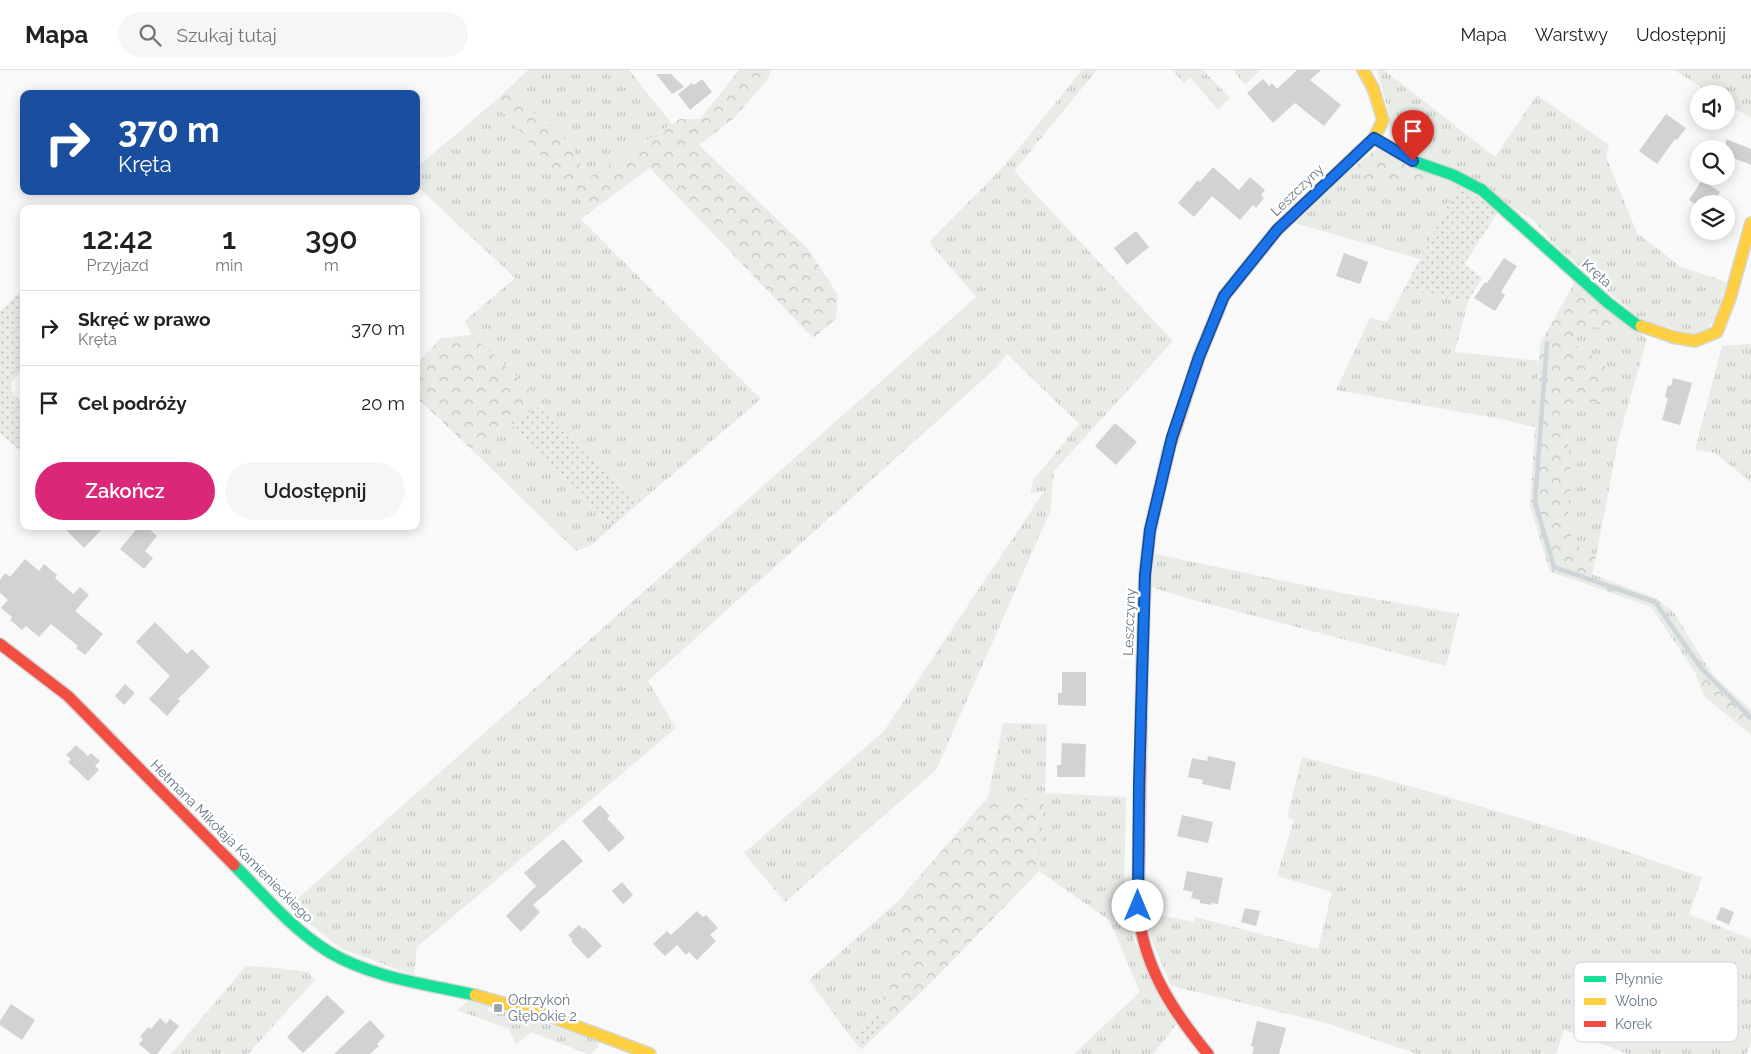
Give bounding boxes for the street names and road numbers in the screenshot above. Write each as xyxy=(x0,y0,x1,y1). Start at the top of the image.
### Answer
street label: Leszczyny xyxy=(1267,161,1327,219)
street label: Kręta xyxy=(1579,256,1615,290)
street label: Leszczyny xyxy=(1120,588,1138,656)
street label: Hetmana Mikołaja Kamienieckiego xyxy=(147,756,317,926)

